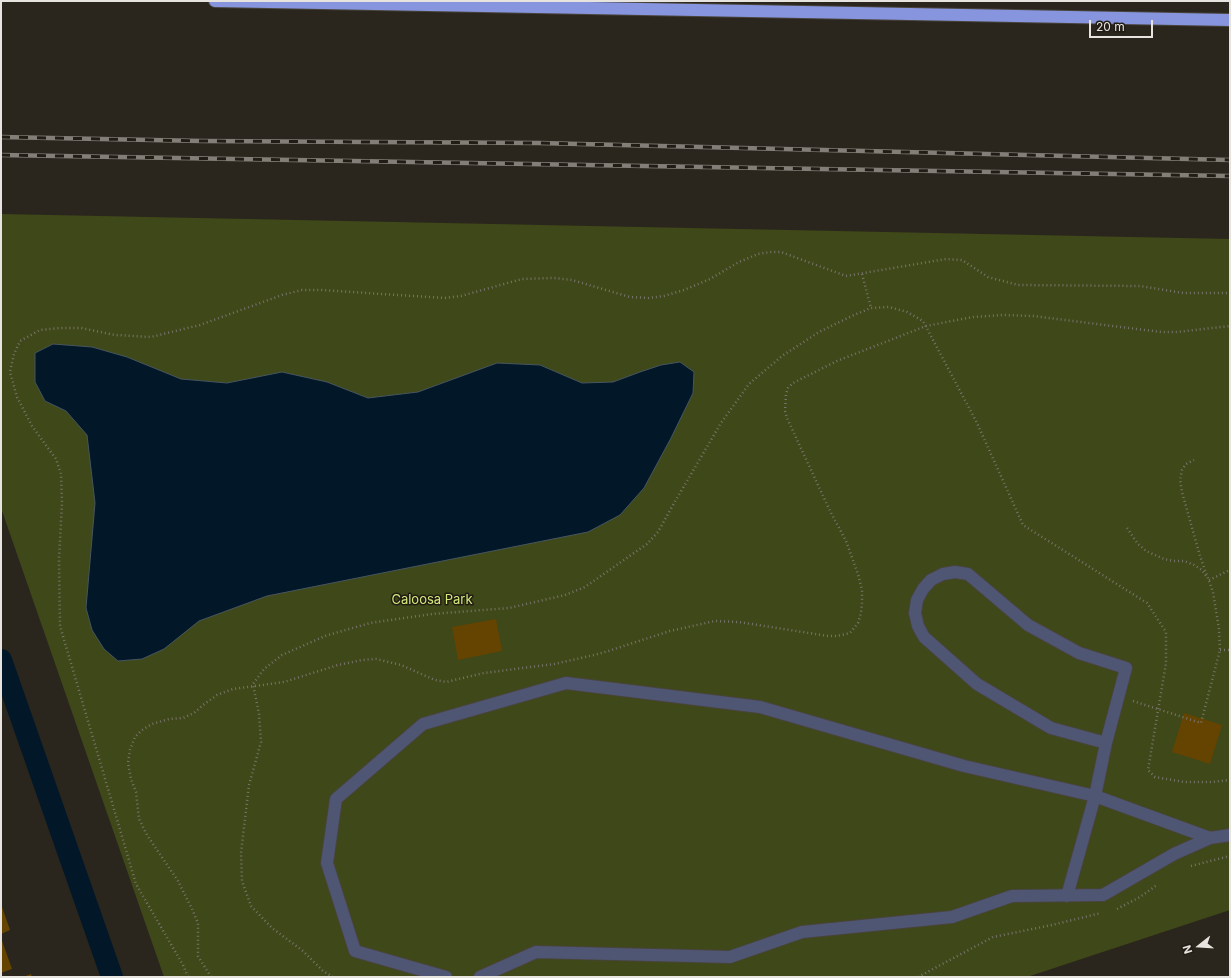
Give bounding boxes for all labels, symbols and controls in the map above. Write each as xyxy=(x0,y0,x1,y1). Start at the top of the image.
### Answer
scale bar xyxy=(1091,12,1155,38)
text: 20 m xyxy=(1096,19,1125,34)
park label: Caloosa Park xyxy=(391,592,473,608)
north arrow xyxy=(1179,926,1219,966)
text: N xyxy=(1180,943,1195,956)

